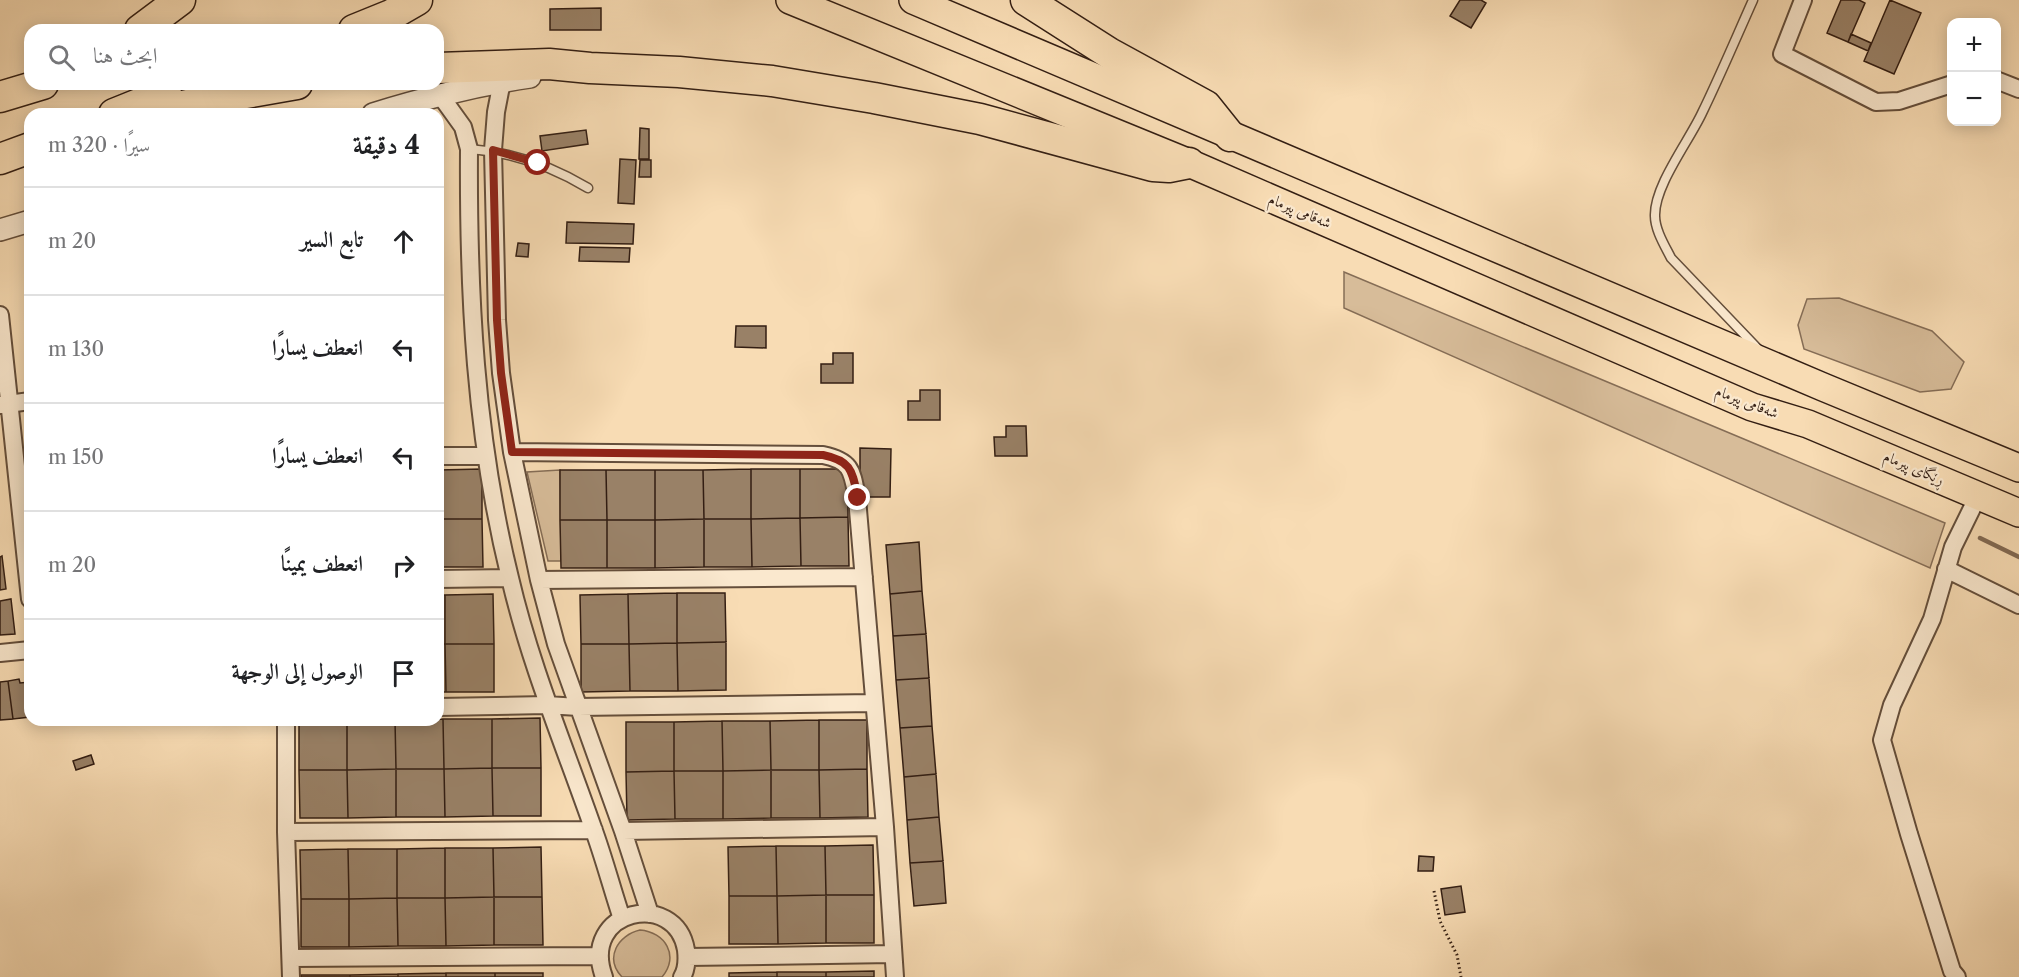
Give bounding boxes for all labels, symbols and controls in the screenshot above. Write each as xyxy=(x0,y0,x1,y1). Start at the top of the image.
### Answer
map controls xyxy=(1947,18,2001,126)
button: + xyxy=(1947,18,2001,72)
search box xyxy=(24,24,444,90)
icon: search xyxy=(45,41,78,74)
text: ابحث هنا xyxy=(93,42,158,69)
button: − xyxy=(1947,72,2001,126)
text: 4 دقيقة xyxy=(353,129,420,161)
text: سيرًا · 320 m xyxy=(48,133,150,157)
route start xyxy=(524,149,550,175)
street label: شەقامی پیرمام xyxy=(1264,189,1334,236)
icon: ahead xyxy=(387,225,420,258)
text: تابع السير xyxy=(300,226,363,253)
text: 20 m xyxy=(48,229,96,253)
icon: left xyxy=(387,333,420,366)
text: انعطف يسارًا xyxy=(272,334,363,361)
text: 130 m xyxy=(48,337,104,361)
street label: شەقامی پیرمام xyxy=(1711,381,1781,426)
icon: left xyxy=(387,441,420,474)
text: انعطف يسارًا xyxy=(272,442,363,469)
text: 150 m xyxy=(48,445,104,469)
street label: ڕێگای پیرمام xyxy=(1879,446,1947,492)
route end xyxy=(844,484,870,510)
icon: right xyxy=(387,549,420,582)
text: انعطف يمينًا xyxy=(281,550,363,577)
text: 20 m xyxy=(48,553,96,577)
icon: arrive xyxy=(387,657,420,690)
text: الوصول إلى الوجهة xyxy=(231,658,363,685)

